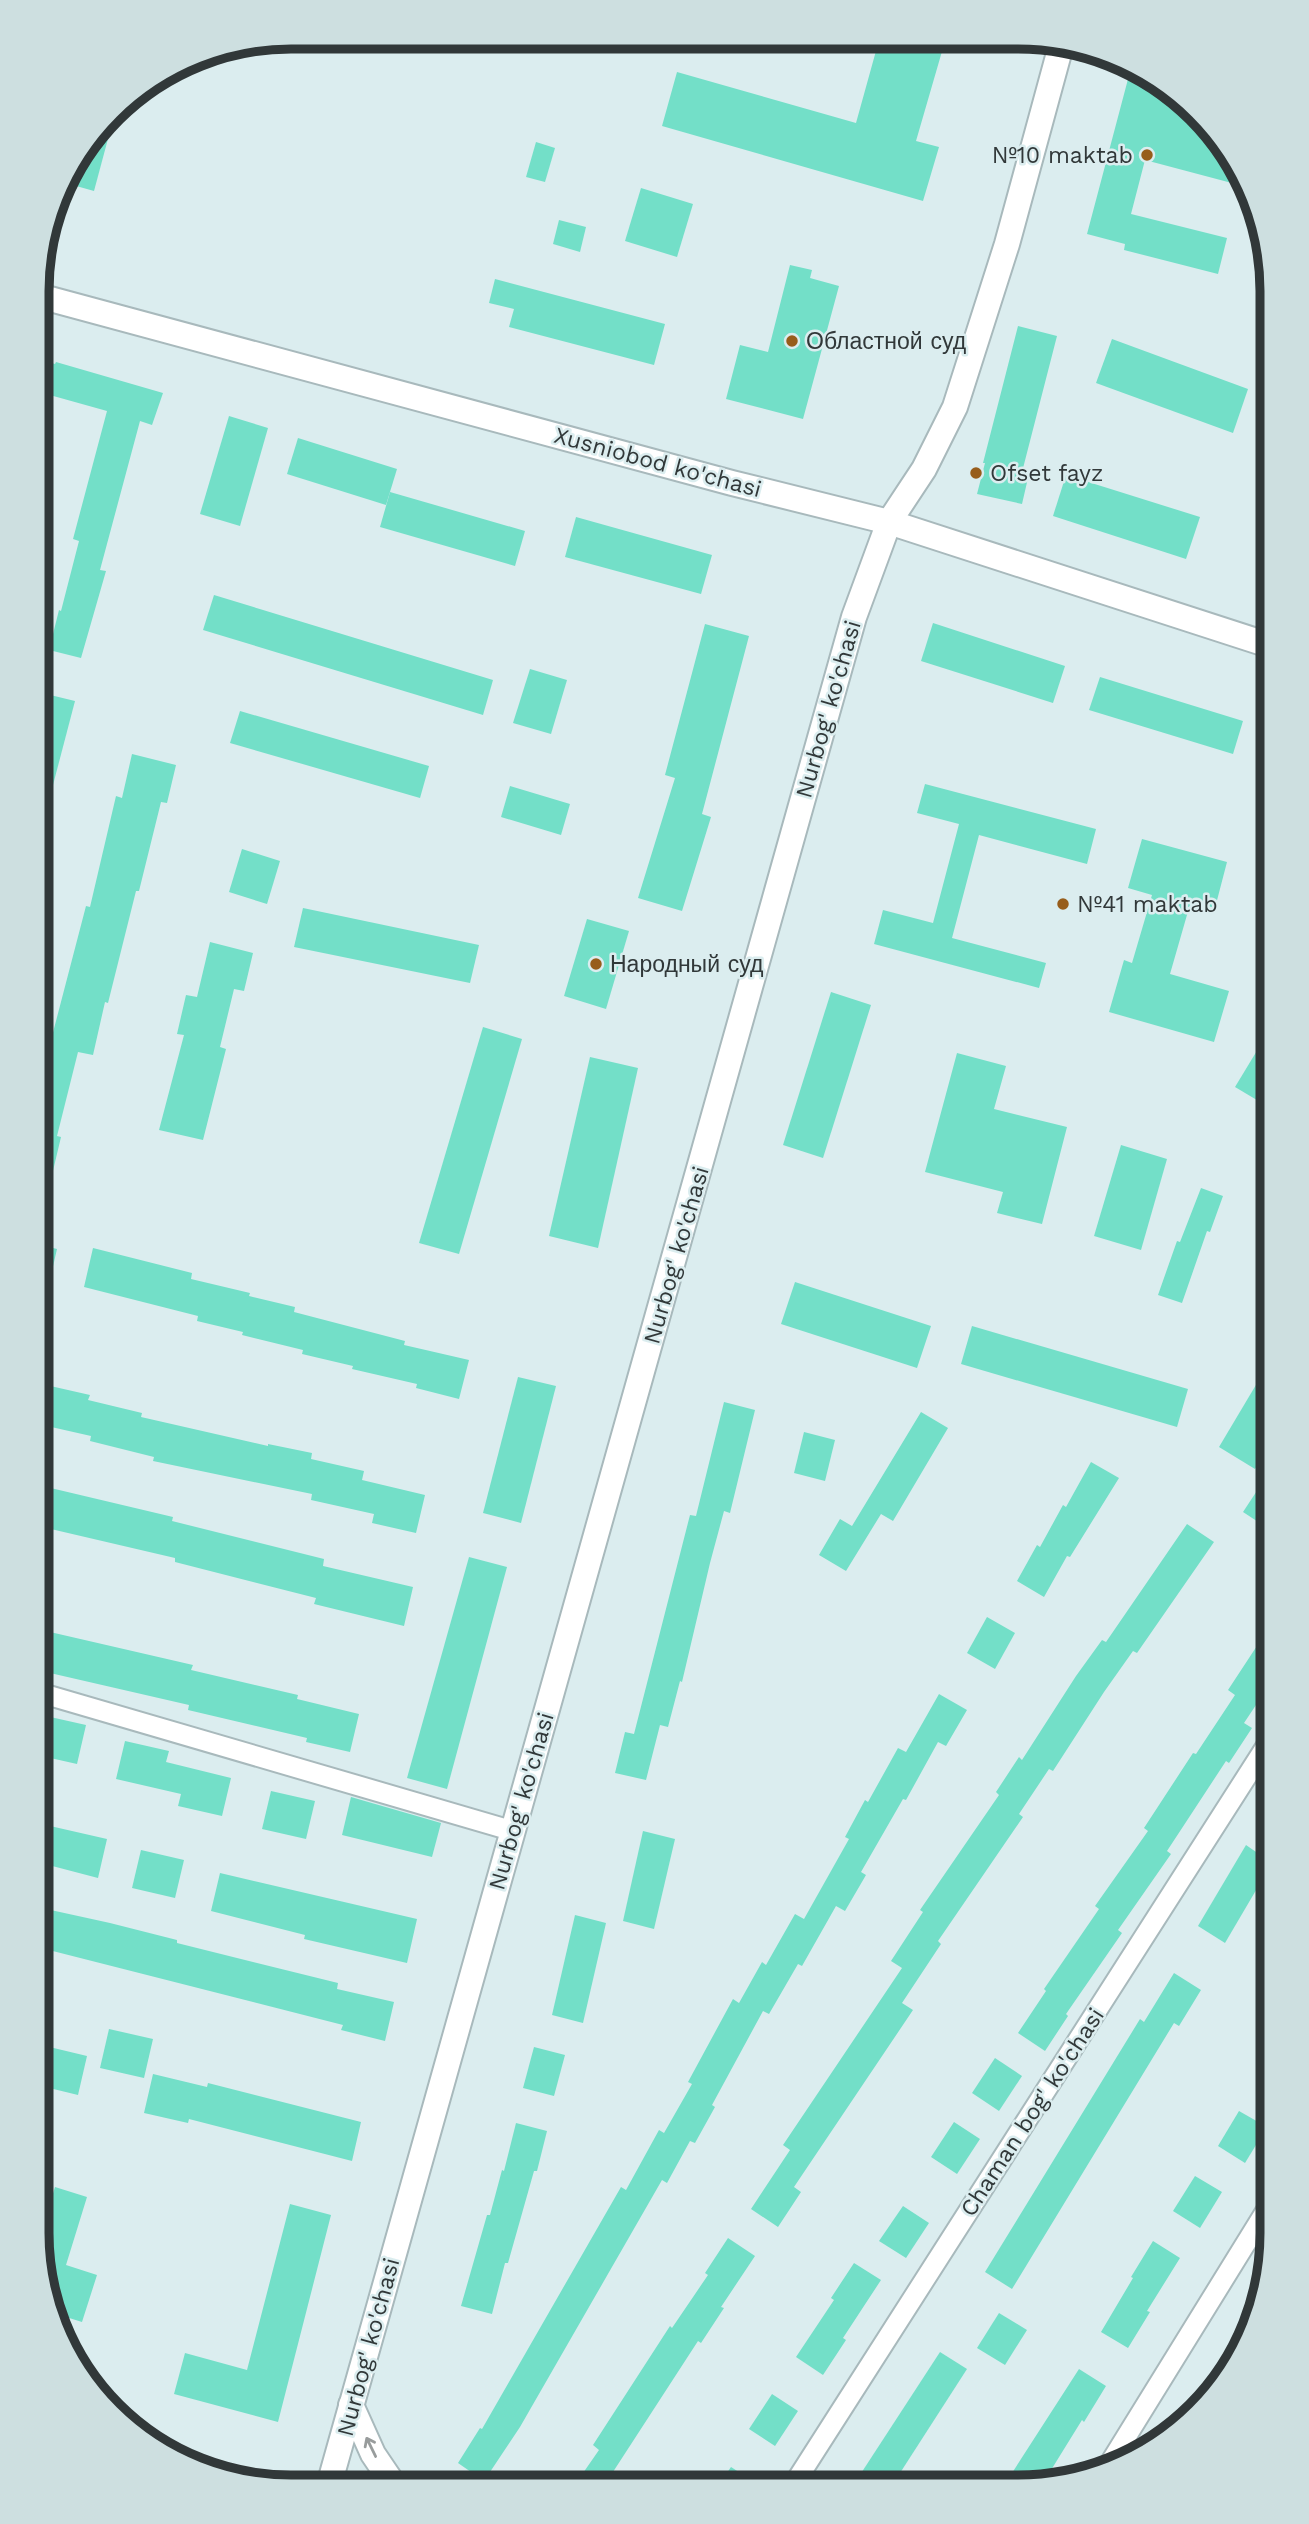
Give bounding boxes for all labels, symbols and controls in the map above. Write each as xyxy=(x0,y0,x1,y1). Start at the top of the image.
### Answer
place label: №10 maktab xyxy=(992,142,1133,169)
marker: №10 maktab xyxy=(1139,147,1155,163)
place label: Областной суд xyxy=(806,328,967,355)
marker: Областной суд xyxy=(784,333,800,349)
street label: Xusniobod ko'chasi xyxy=(551,422,764,503)
place label: Ofset fayz xyxy=(990,460,1103,487)
marker: Ofset fayz xyxy=(968,465,984,481)
street label: Nurbog' ko'chasi xyxy=(790,617,867,801)
place label: №41 maktab xyxy=(1077,891,1218,918)
marker: №41 maktab xyxy=(1055,896,1071,912)
place label: Народный суд xyxy=(610,951,764,978)
marker: Народный суд xyxy=(588,956,604,972)
street label: Nurbog' ko'chasi xyxy=(638,1163,715,1347)
street label: Nurbog' ko'chasi xyxy=(483,1709,560,1893)
street label: Chaman bog' ko'chasi xyxy=(955,2003,1110,2222)
street label: Nurbog' ko'chasi xyxy=(332,2255,405,2439)
one-way arrow xyxy=(363,2437,377,2458)

